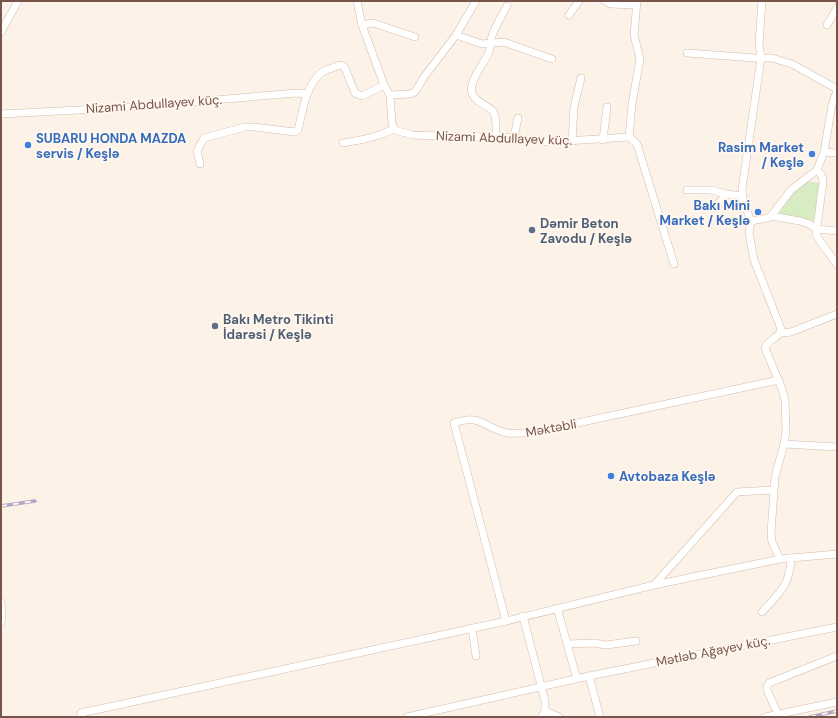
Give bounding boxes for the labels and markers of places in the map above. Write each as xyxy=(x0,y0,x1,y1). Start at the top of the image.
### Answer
place label: SUBARU HONDA MAZDA servis / Keşlə xyxy=(36,130,186,162)
place label: Rasim Market / Keşlə xyxy=(718,139,804,171)
marker: SUBARU HONDA MAZDA servis / Keşlə xyxy=(23,140,33,150)
marker: Rasim Market / Keşlə xyxy=(807,149,817,159)
place label: Bakı Mini Market / Keşlə xyxy=(660,197,750,229)
marker: Bakı Mini Market / Keşlə xyxy=(753,207,763,217)
place label: Dəmir Beton Zavodu / Keşlə xyxy=(540,215,632,247)
marker: Dəmir Beton Zavodu / Keşlə xyxy=(527,225,537,235)
place label: Bakı Metro Tikinti İdarəsi / Keşlə xyxy=(223,311,334,343)
marker: Bakı Metro Tikinti İdarəsi / Keşlə xyxy=(210,321,220,331)
place label: Avtobaza Keşlə xyxy=(619,468,716,485)
marker: Avtobaza Keşlə xyxy=(606,471,616,481)

